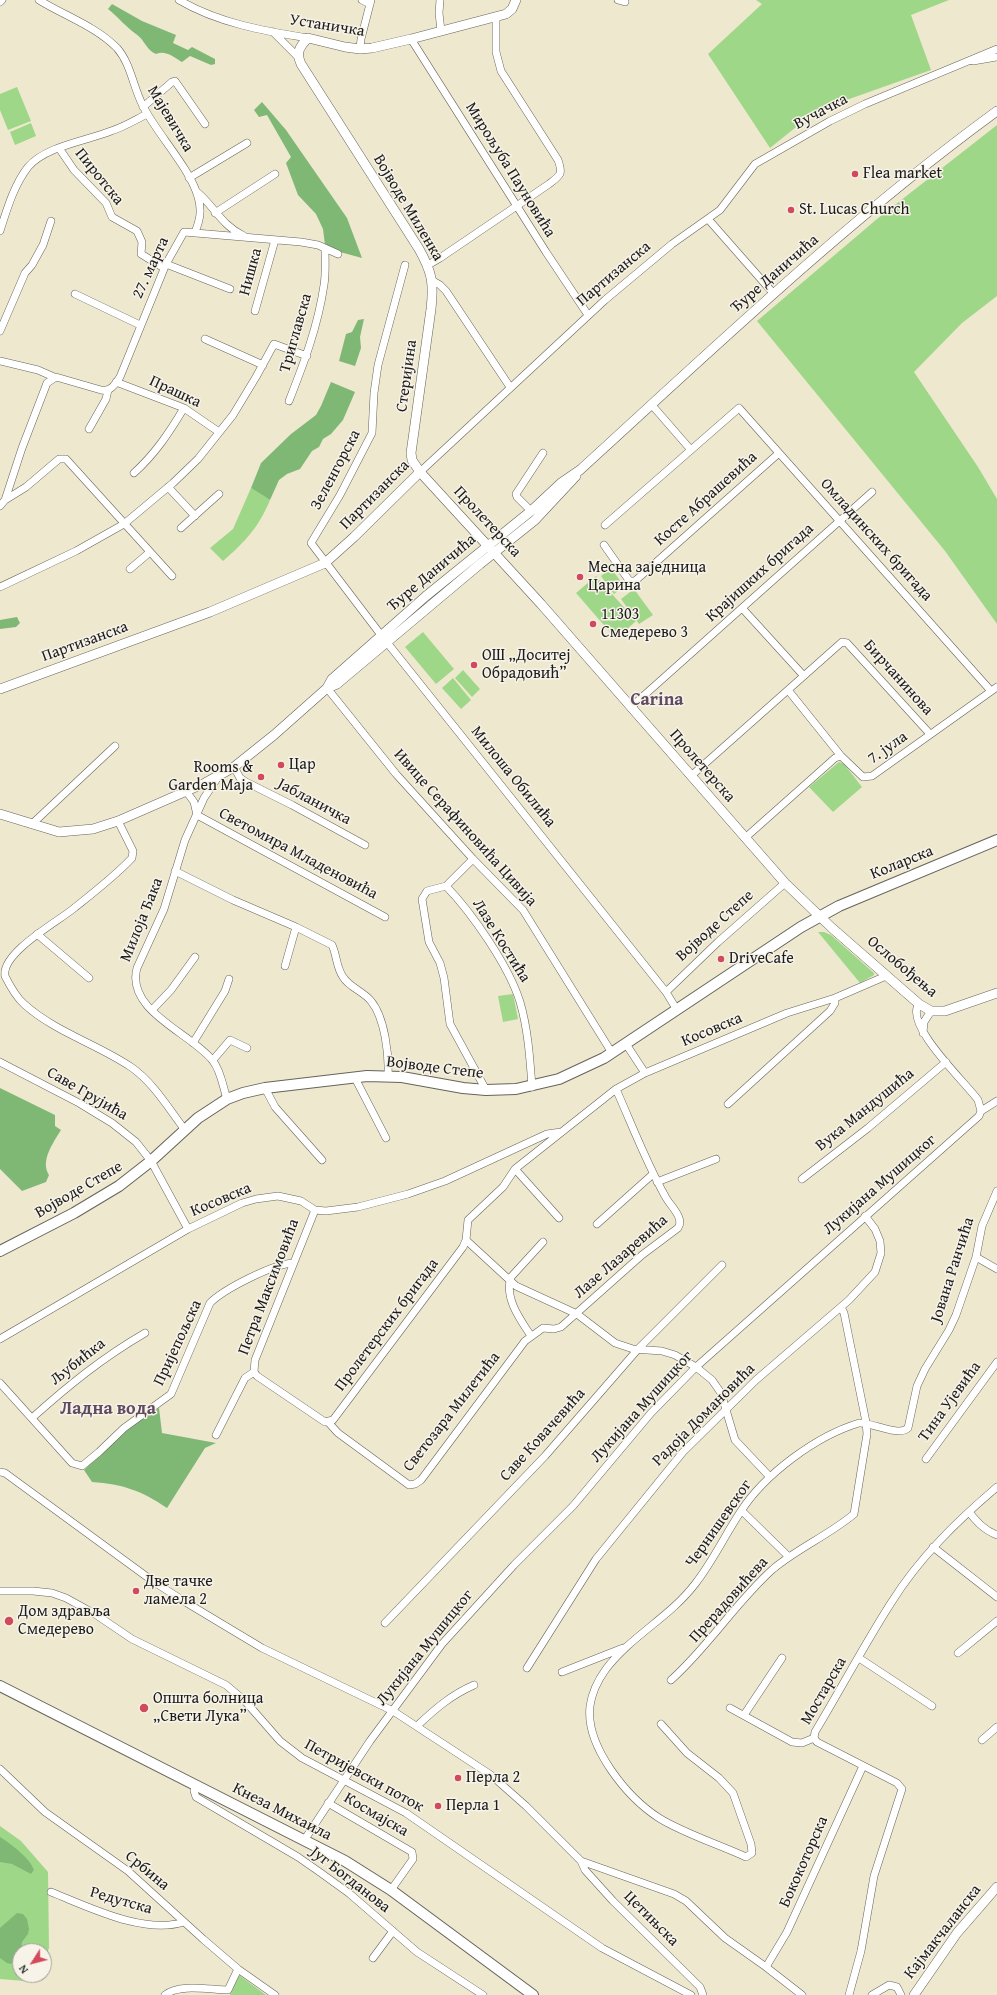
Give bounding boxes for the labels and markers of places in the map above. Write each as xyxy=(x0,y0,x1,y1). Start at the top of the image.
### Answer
place label: Flea market xyxy=(863,164,942,184)
marker: Flea market xyxy=(850,169,860,179)
place label: St. Lucas Church xyxy=(799,200,909,220)
marker: St. Lucas Church xyxy=(786,205,796,215)
place label: Месна заједница Царина xyxy=(588,558,706,596)
marker: Месна заједница Царина xyxy=(575,572,585,582)
place label: 11303 Смедерево 3 xyxy=(601,605,688,643)
marker: 11303 Смедерево 3 xyxy=(588,619,598,629)
place label: ОШ „Доситеј Обрадовић” xyxy=(482,646,571,684)
marker: ОШ „Доситеј Обрадовић” xyxy=(469,660,479,670)
place label: Цар xyxy=(289,755,316,775)
place label: Rooms & Garden Maja xyxy=(168,758,253,796)
marker: Цар xyxy=(276,760,286,770)
marker: Rooms & Garden Maja xyxy=(256,772,266,782)
place label: DriveCafe xyxy=(729,949,794,969)
marker: DriveCafe xyxy=(716,954,726,964)
place label: Две тачке ламела 2 xyxy=(144,1572,213,1610)
marker: Две тачке ламела 2 xyxy=(131,1586,141,1596)
place label: Дом здравља Смедерево xyxy=(18,1602,110,1640)
marker: Дом здравља Смедерево xyxy=(3,1615,15,1627)
place label: Општа болница „Свети Лука” xyxy=(153,1689,263,1727)
marker: Општа болница „Свети Лука” xyxy=(138,1702,150,1714)
place label: Перла 2 xyxy=(466,1768,520,1788)
marker: Перла 2 xyxy=(453,1773,463,1783)
place label: Перла 1 xyxy=(446,1796,500,1816)
marker: Перла 1 xyxy=(433,1801,443,1811)

